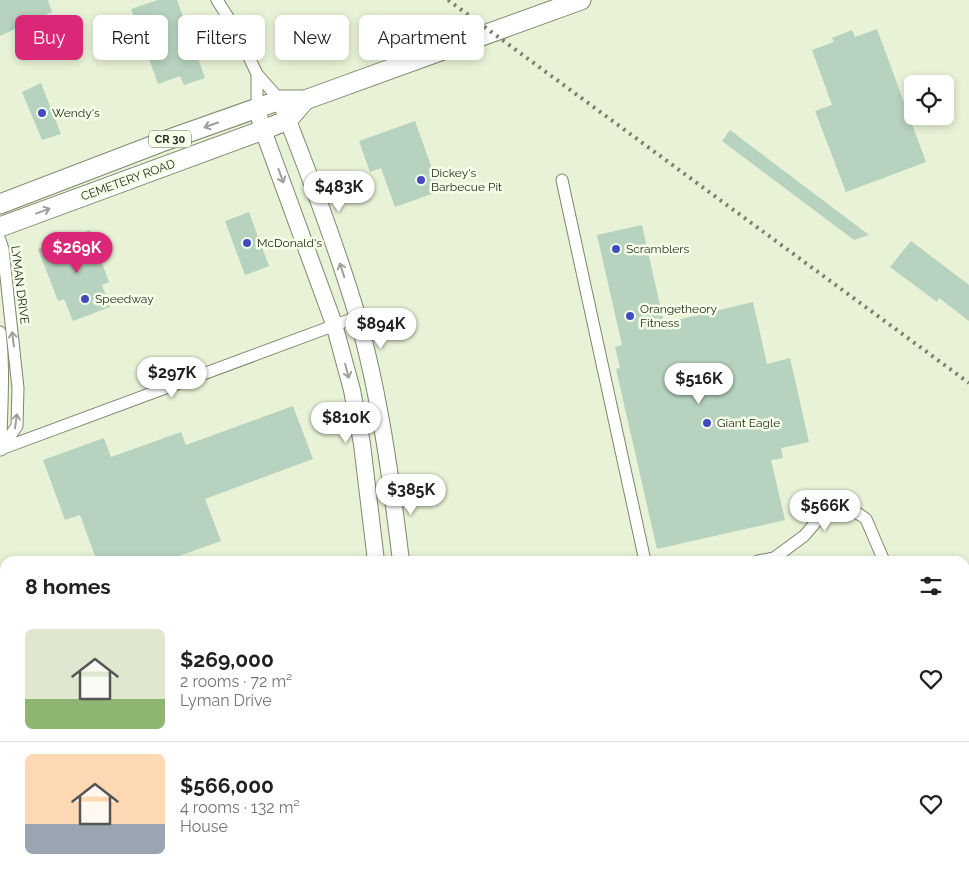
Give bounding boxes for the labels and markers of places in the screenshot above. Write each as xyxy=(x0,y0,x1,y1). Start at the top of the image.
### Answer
place label: Wendy's xyxy=(52,106,100,120)
marker: Wendy's xyxy=(36,107,48,119)
place label: Dickey's Barbecue Pit xyxy=(431,166,502,194)
pin: $483K xyxy=(304,170,374,213)
marker: Dickey's Barbecue Pit xyxy=(415,174,427,186)
pin: $269K xyxy=(42,232,112,274)
place label: McDonald's xyxy=(257,236,322,250)
marker: McDonald's xyxy=(241,237,253,249)
place label: Scramblers xyxy=(626,242,690,256)
marker: Scramblers xyxy=(610,243,622,255)
place label: Speedway xyxy=(95,292,154,306)
marker: Speedway xyxy=(79,293,91,305)
place label: Orangetheory Fitness xyxy=(640,302,718,330)
pin: $894K xyxy=(346,308,416,350)
marker: Orangetheory Fitness xyxy=(624,310,636,322)
pin: $297K xyxy=(137,356,207,399)
pin: $516K xyxy=(664,362,734,405)
pin: $810K xyxy=(311,402,381,444)
place label: Giant Eagle xyxy=(717,416,780,430)
marker: Giant Eagle xyxy=(701,417,713,429)
pin: $385K xyxy=(376,474,446,516)
pin: $566K xyxy=(790,490,860,532)

